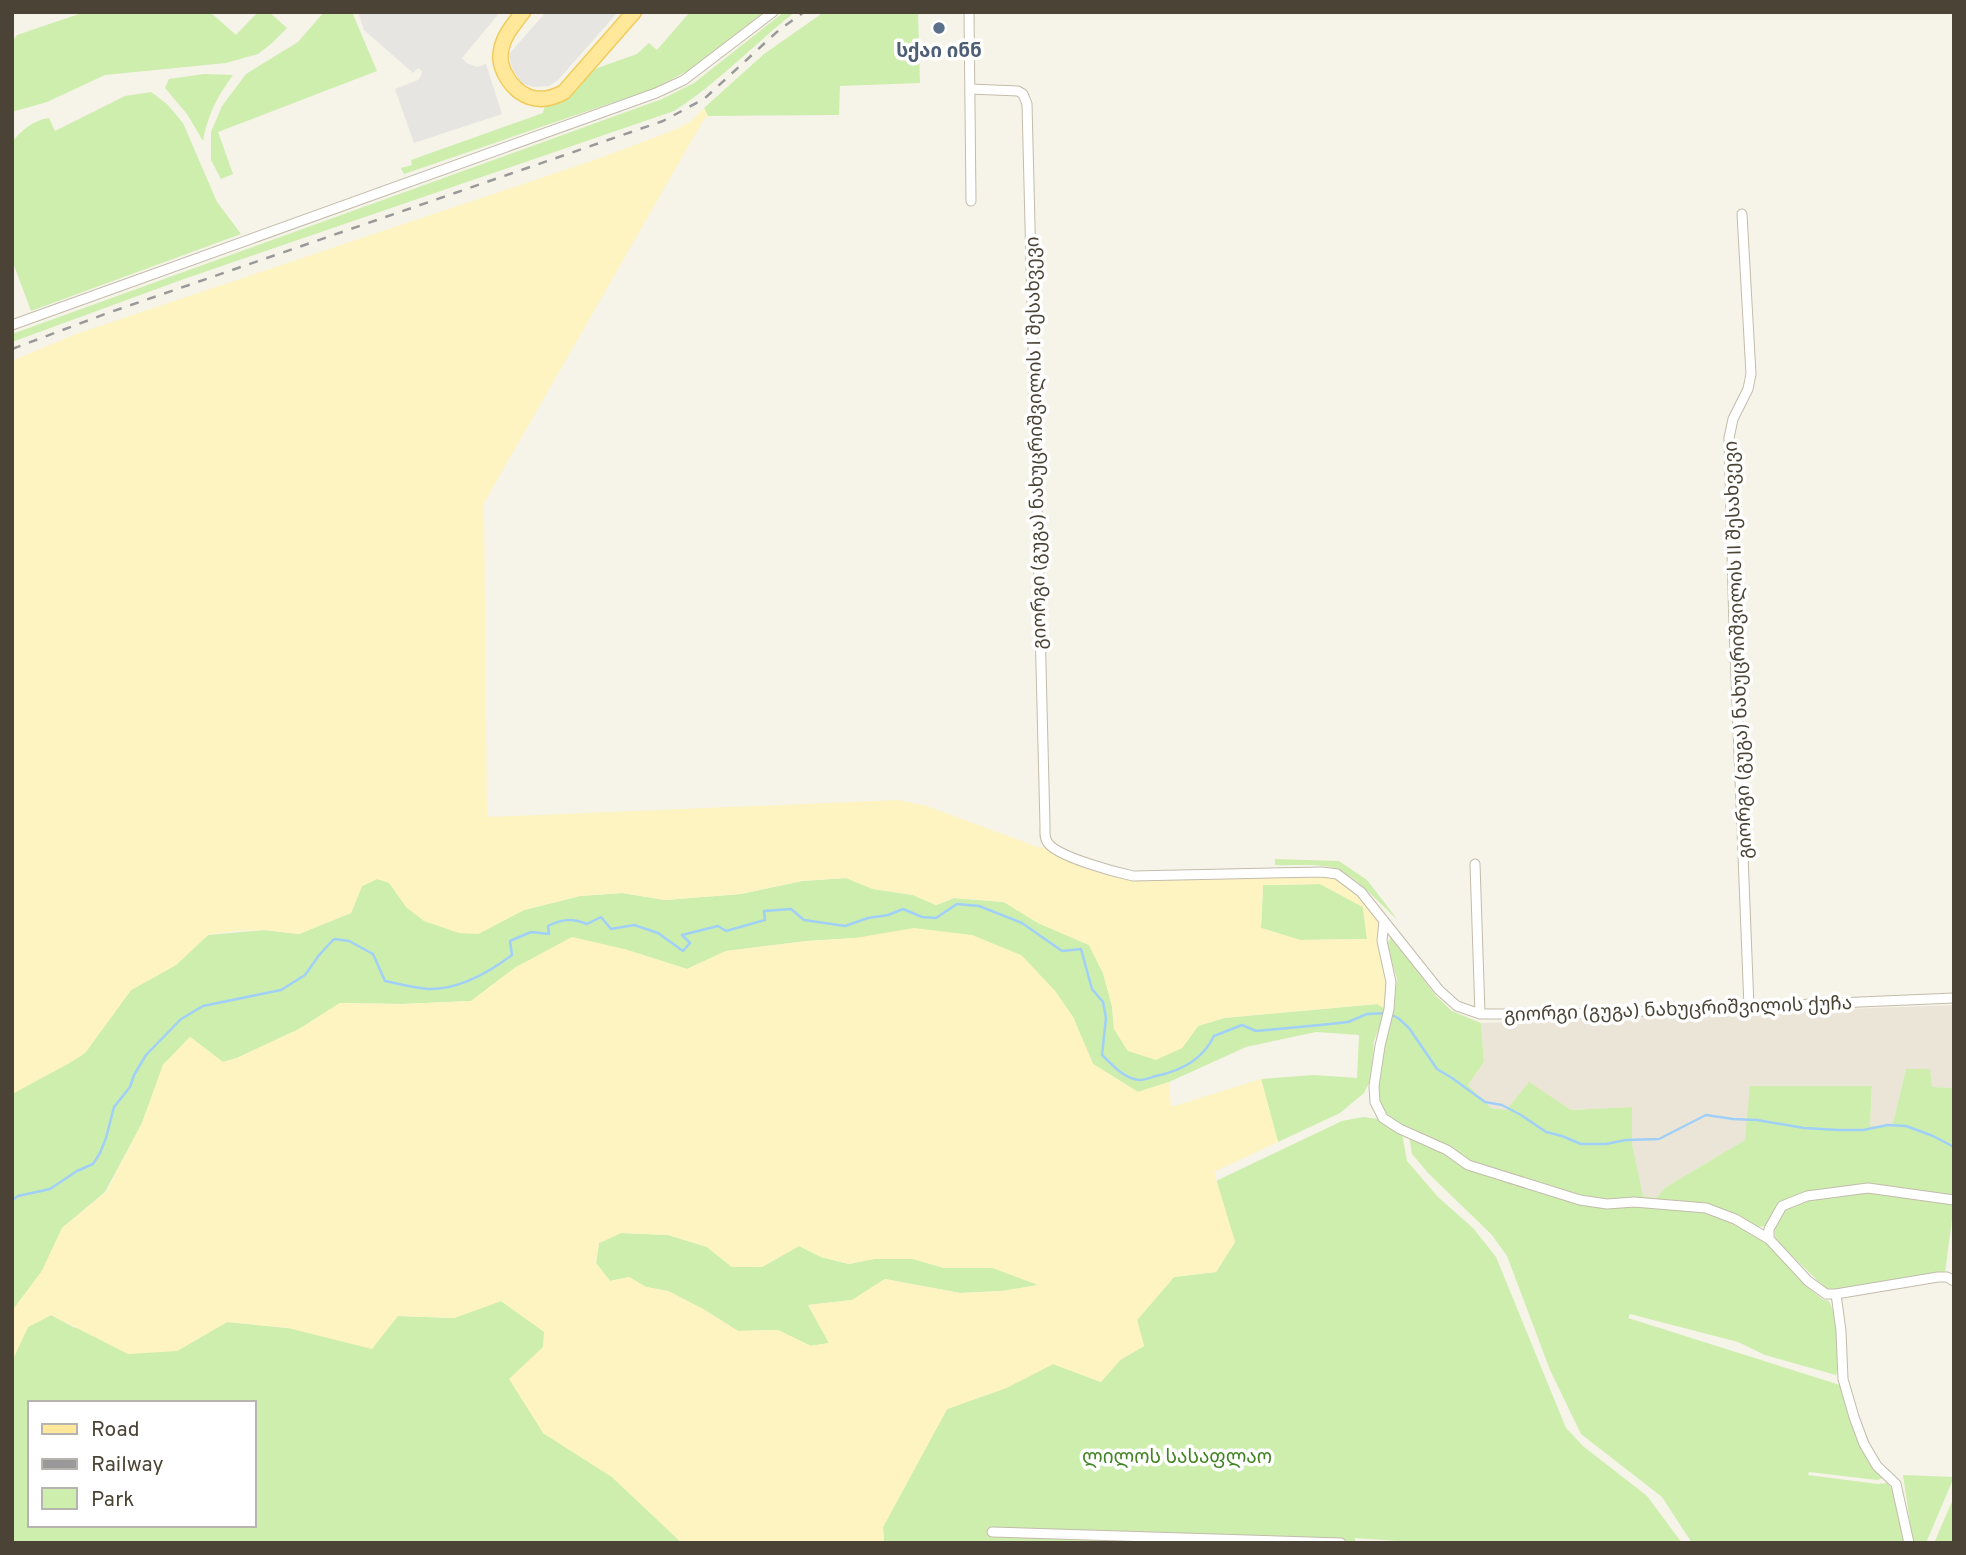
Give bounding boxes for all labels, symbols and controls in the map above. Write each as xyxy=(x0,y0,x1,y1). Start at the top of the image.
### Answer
marker: სქაი ინნ xyxy=(931,20,947,36)
place label: სქაი ინნ xyxy=(896,40,982,64)
street label: გიორგი (გუგა) ნახუცრიშვილის I შესახვევი xyxy=(1021,236,1053,650)
street label: გიორგი (გუგა) ნახუცრიშვილის II შესახვევი xyxy=(1720,440,1758,859)
street label: გიორგი (გუგა) ნახუცრიშვილის ქუჩა xyxy=(1504,992,1853,1028)
legend xyxy=(28,1401,256,1527)
text: Road xyxy=(91,1417,140,1444)
park label: ლილოს სასაფლაო xyxy=(1082,1446,1272,1470)
text: Railway xyxy=(91,1452,164,1479)
text: Park xyxy=(91,1487,134,1514)

